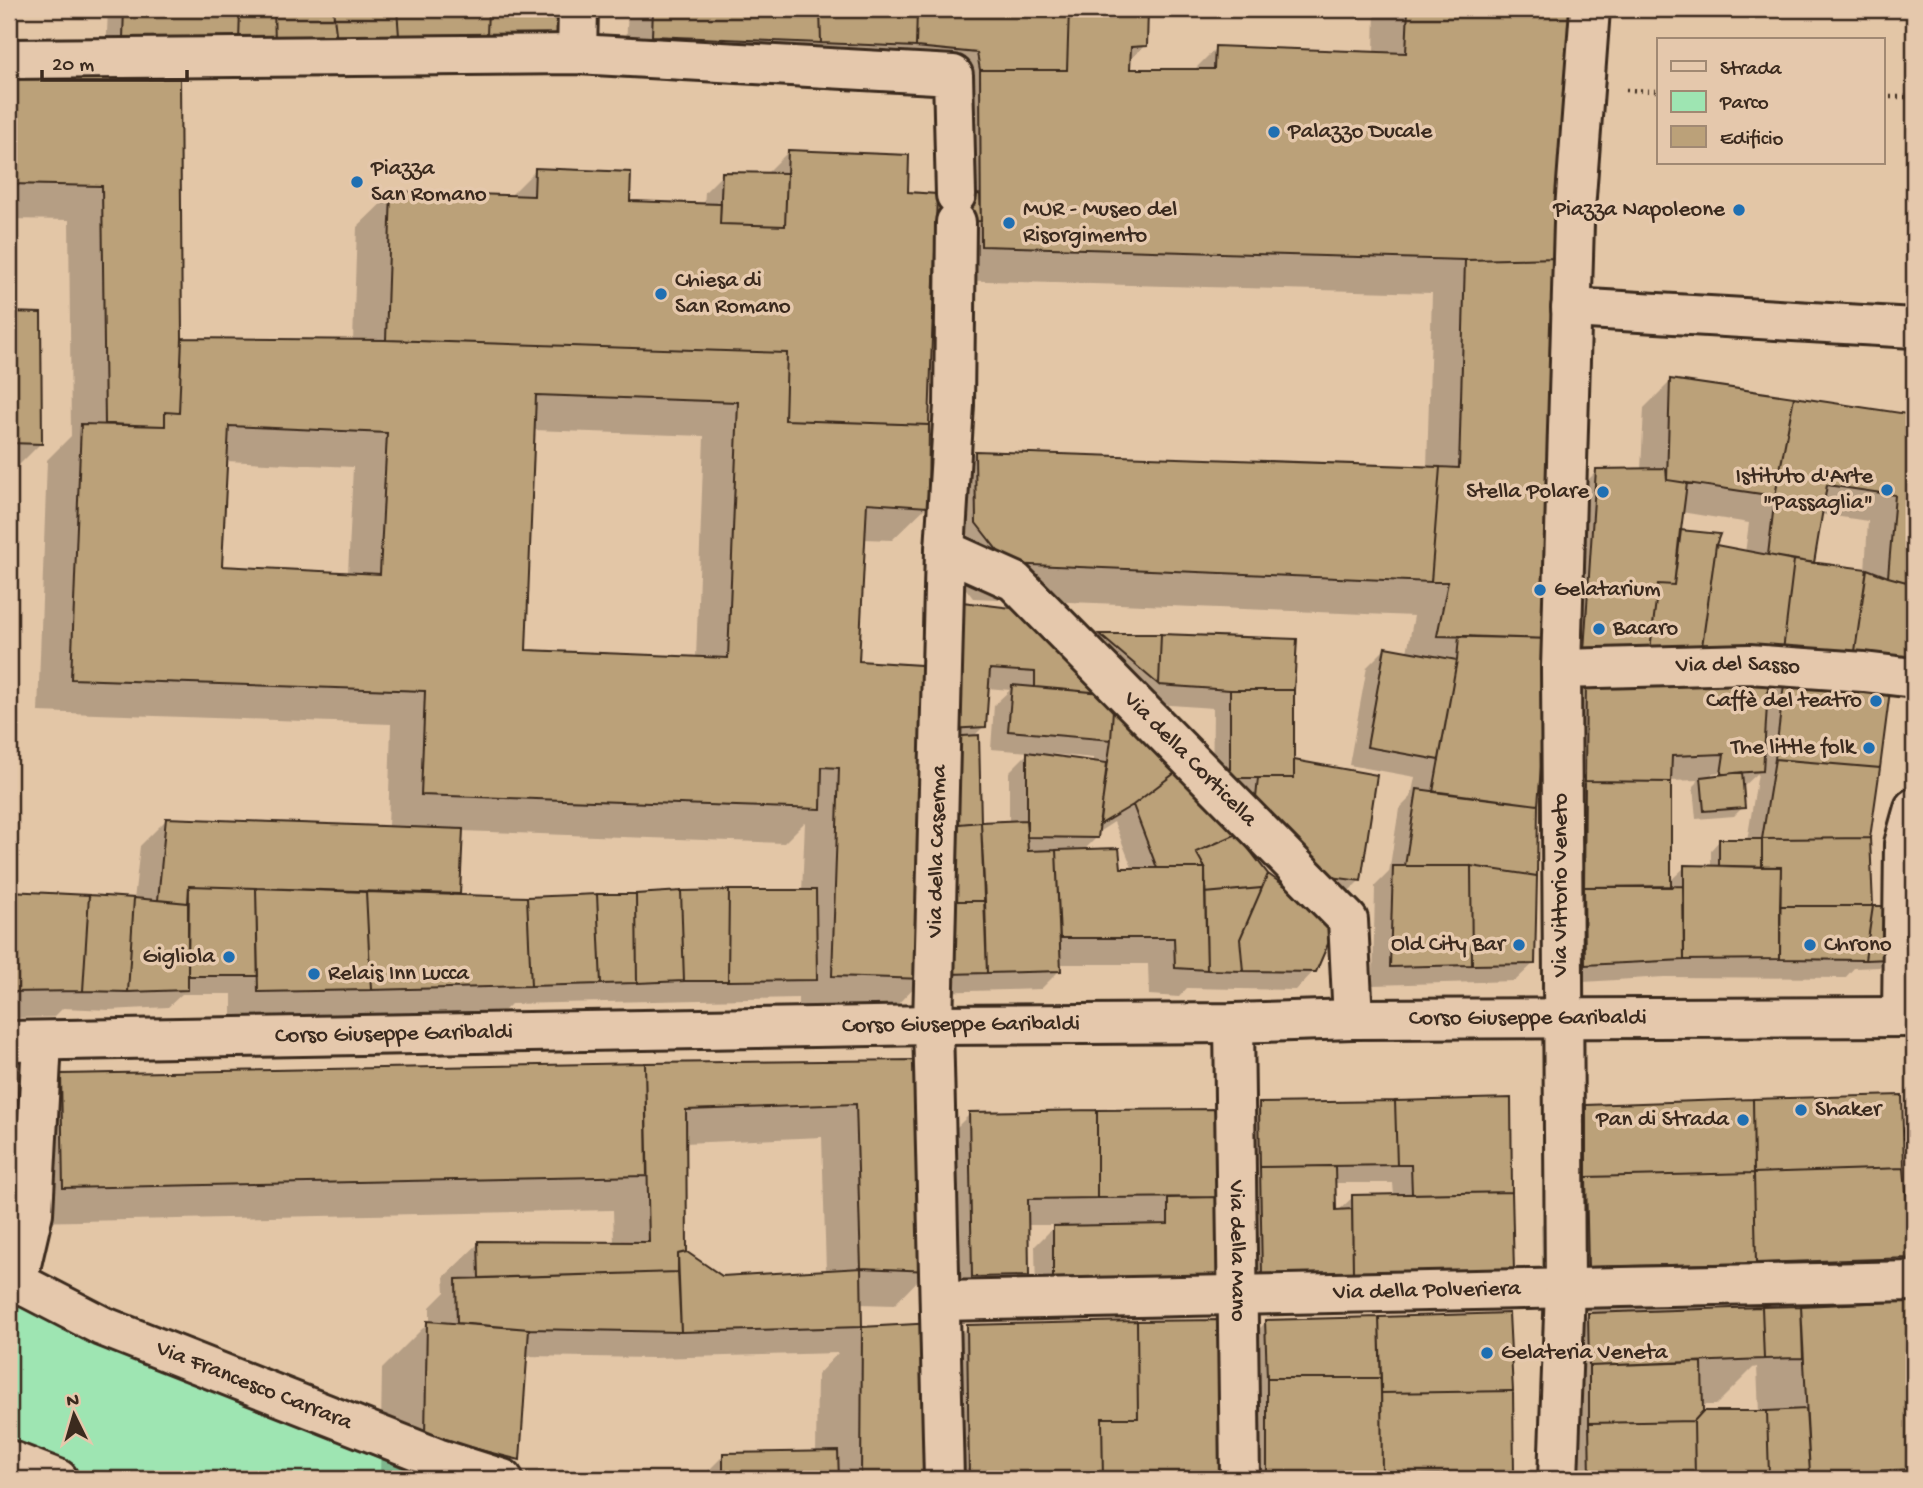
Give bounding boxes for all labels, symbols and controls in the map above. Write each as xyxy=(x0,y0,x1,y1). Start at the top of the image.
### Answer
scale bar xyxy=(42,38,187,82)
legend xyxy=(1657,38,1884,164)
text: 20 m xyxy=(52,54,94,79)
text: Strada xyxy=(1720,58,1783,83)
text: Parco xyxy=(1719,92,1769,117)
place label: Palazzo Ducale xyxy=(1287,119,1433,146)
marker: Palazzo Ducale xyxy=(1266,124,1282,140)
text: Edificio xyxy=(1720,128,1784,153)
place label: Piazza San Romano xyxy=(370,156,487,209)
marker: Piazza San Romano xyxy=(349,174,365,190)
place label: MUR - Museo del Risorgimento xyxy=(1023,197,1177,250)
place label: Piazza Napoleone xyxy=(1552,197,1726,224)
marker: Piazza Napoleone xyxy=(1731,202,1747,218)
marker: MUR - Museo del Risorgimento xyxy=(1001,215,1017,231)
place label: Chiesa di San Romano xyxy=(675,268,791,321)
marker: Chiesa di San Romano xyxy=(653,286,669,302)
place label: Istituto d'Arte "Passaglia" xyxy=(1735,464,1874,517)
place label: Stella Polare xyxy=(1466,479,1590,506)
marker: Istituto d'Arte "Passaglia" xyxy=(1879,482,1895,498)
marker: Stella Polare xyxy=(1595,484,1611,500)
place label: Gelatarium xyxy=(1554,577,1661,604)
marker: Gelatarium xyxy=(1532,582,1548,598)
place label: Bacaro xyxy=(1612,616,1678,643)
marker: Bacaro xyxy=(1591,621,1607,637)
street label: Via del Sasso xyxy=(1674,650,1801,681)
street label: Via della Corticella xyxy=(1116,685,1263,834)
place label: Caffè del teatro xyxy=(1706,688,1862,715)
marker: Caffè del teatro xyxy=(1868,693,1884,709)
place label: The little folk xyxy=(1729,735,1858,762)
marker: The little folk xyxy=(1861,740,1877,756)
street label: Via della Caserma xyxy=(922,763,953,939)
street label: Via Vittorio Veneto xyxy=(1548,793,1575,978)
place label: Old City Bar xyxy=(1391,932,1507,959)
place label: Chrono xyxy=(1824,932,1892,959)
marker: Old City Bar xyxy=(1511,937,1527,953)
marker: Chrono xyxy=(1802,937,1818,953)
place label: Gigliola xyxy=(143,944,216,971)
marker: Gigliola xyxy=(221,949,237,965)
place label: Relais Inn Lucca xyxy=(328,961,470,988)
marker: Relais Inn Lucca xyxy=(306,966,322,982)
street label: Corso Giuseppe Garibaldi xyxy=(1409,1004,1647,1032)
street label: Corso Giuseppe Garibaldi xyxy=(842,1011,1080,1040)
street label: Corso Giuseppe Garibaldi xyxy=(275,1019,513,1050)
place label: Shaker xyxy=(1815,1097,1883,1124)
marker: Shaker xyxy=(1793,1102,1809,1118)
place label: Pan di Strada xyxy=(1595,1107,1730,1134)
marker: Pan di Strada xyxy=(1735,1112,1751,1128)
street label: Via della Mano xyxy=(1223,1179,1251,1322)
street label: Via della Polveriera xyxy=(1332,1276,1522,1306)
street label: Via Francesco Carrara xyxy=(151,1335,357,1437)
place label: Gelateria Veneta xyxy=(1501,1340,1669,1367)
marker: Gelateria Veneta xyxy=(1479,1345,1495,1361)
north arrow xyxy=(38,1380,108,1450)
text: N xyxy=(66,1390,80,1414)

